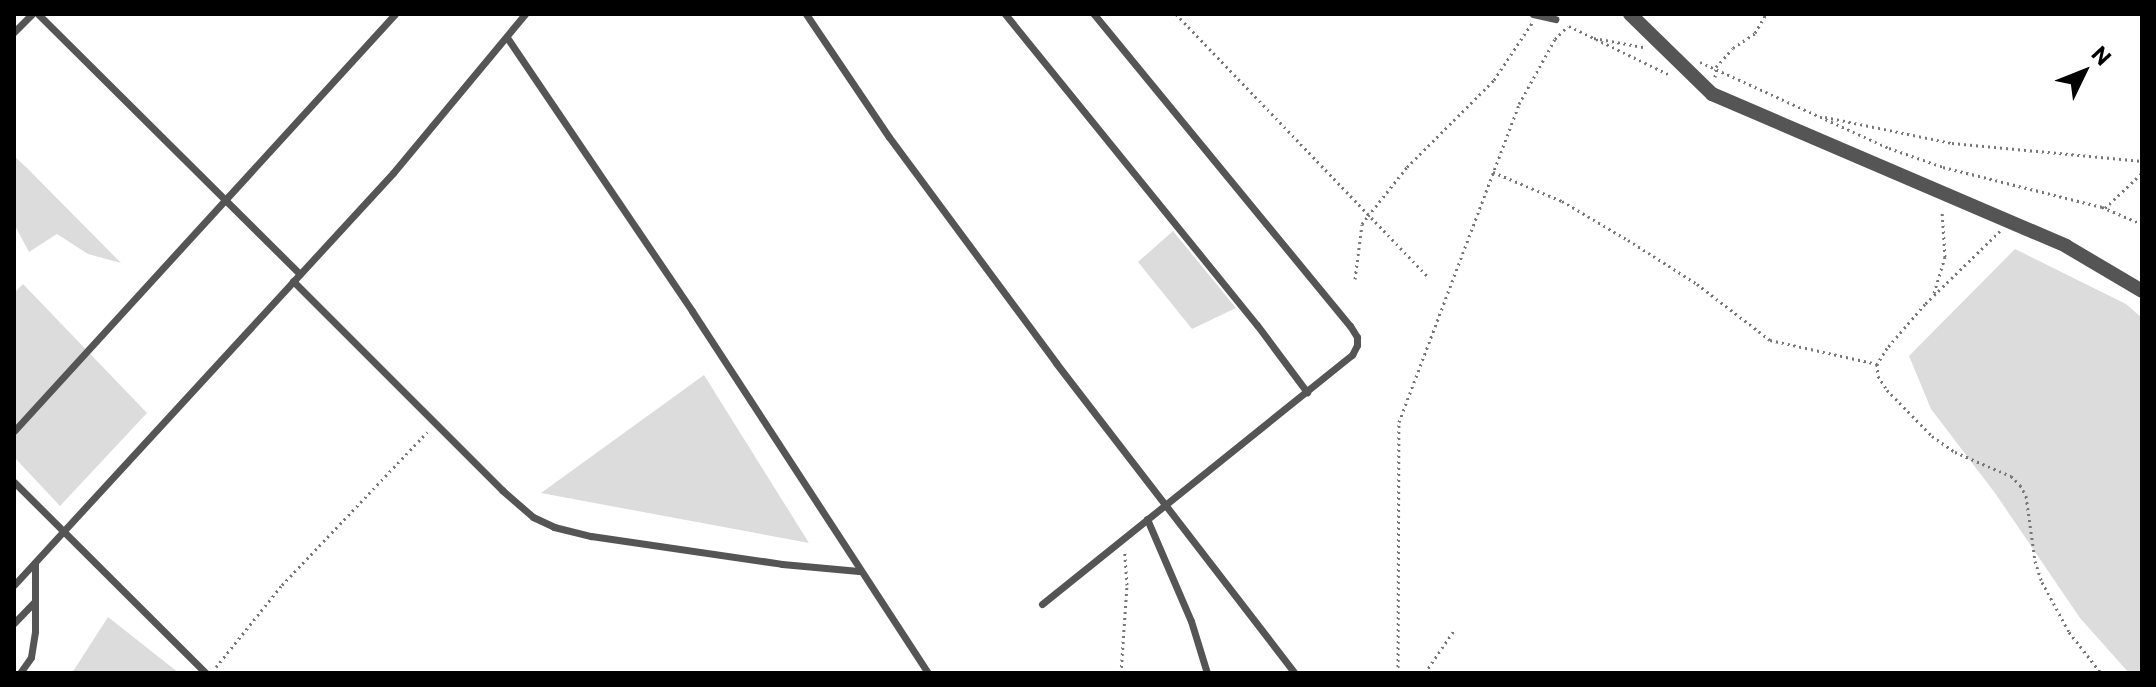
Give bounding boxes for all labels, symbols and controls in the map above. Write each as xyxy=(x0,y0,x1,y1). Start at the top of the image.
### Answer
north arrow xyxy=(2044,32,2124,112)
text: N xyxy=(2086,40,2117,71)

